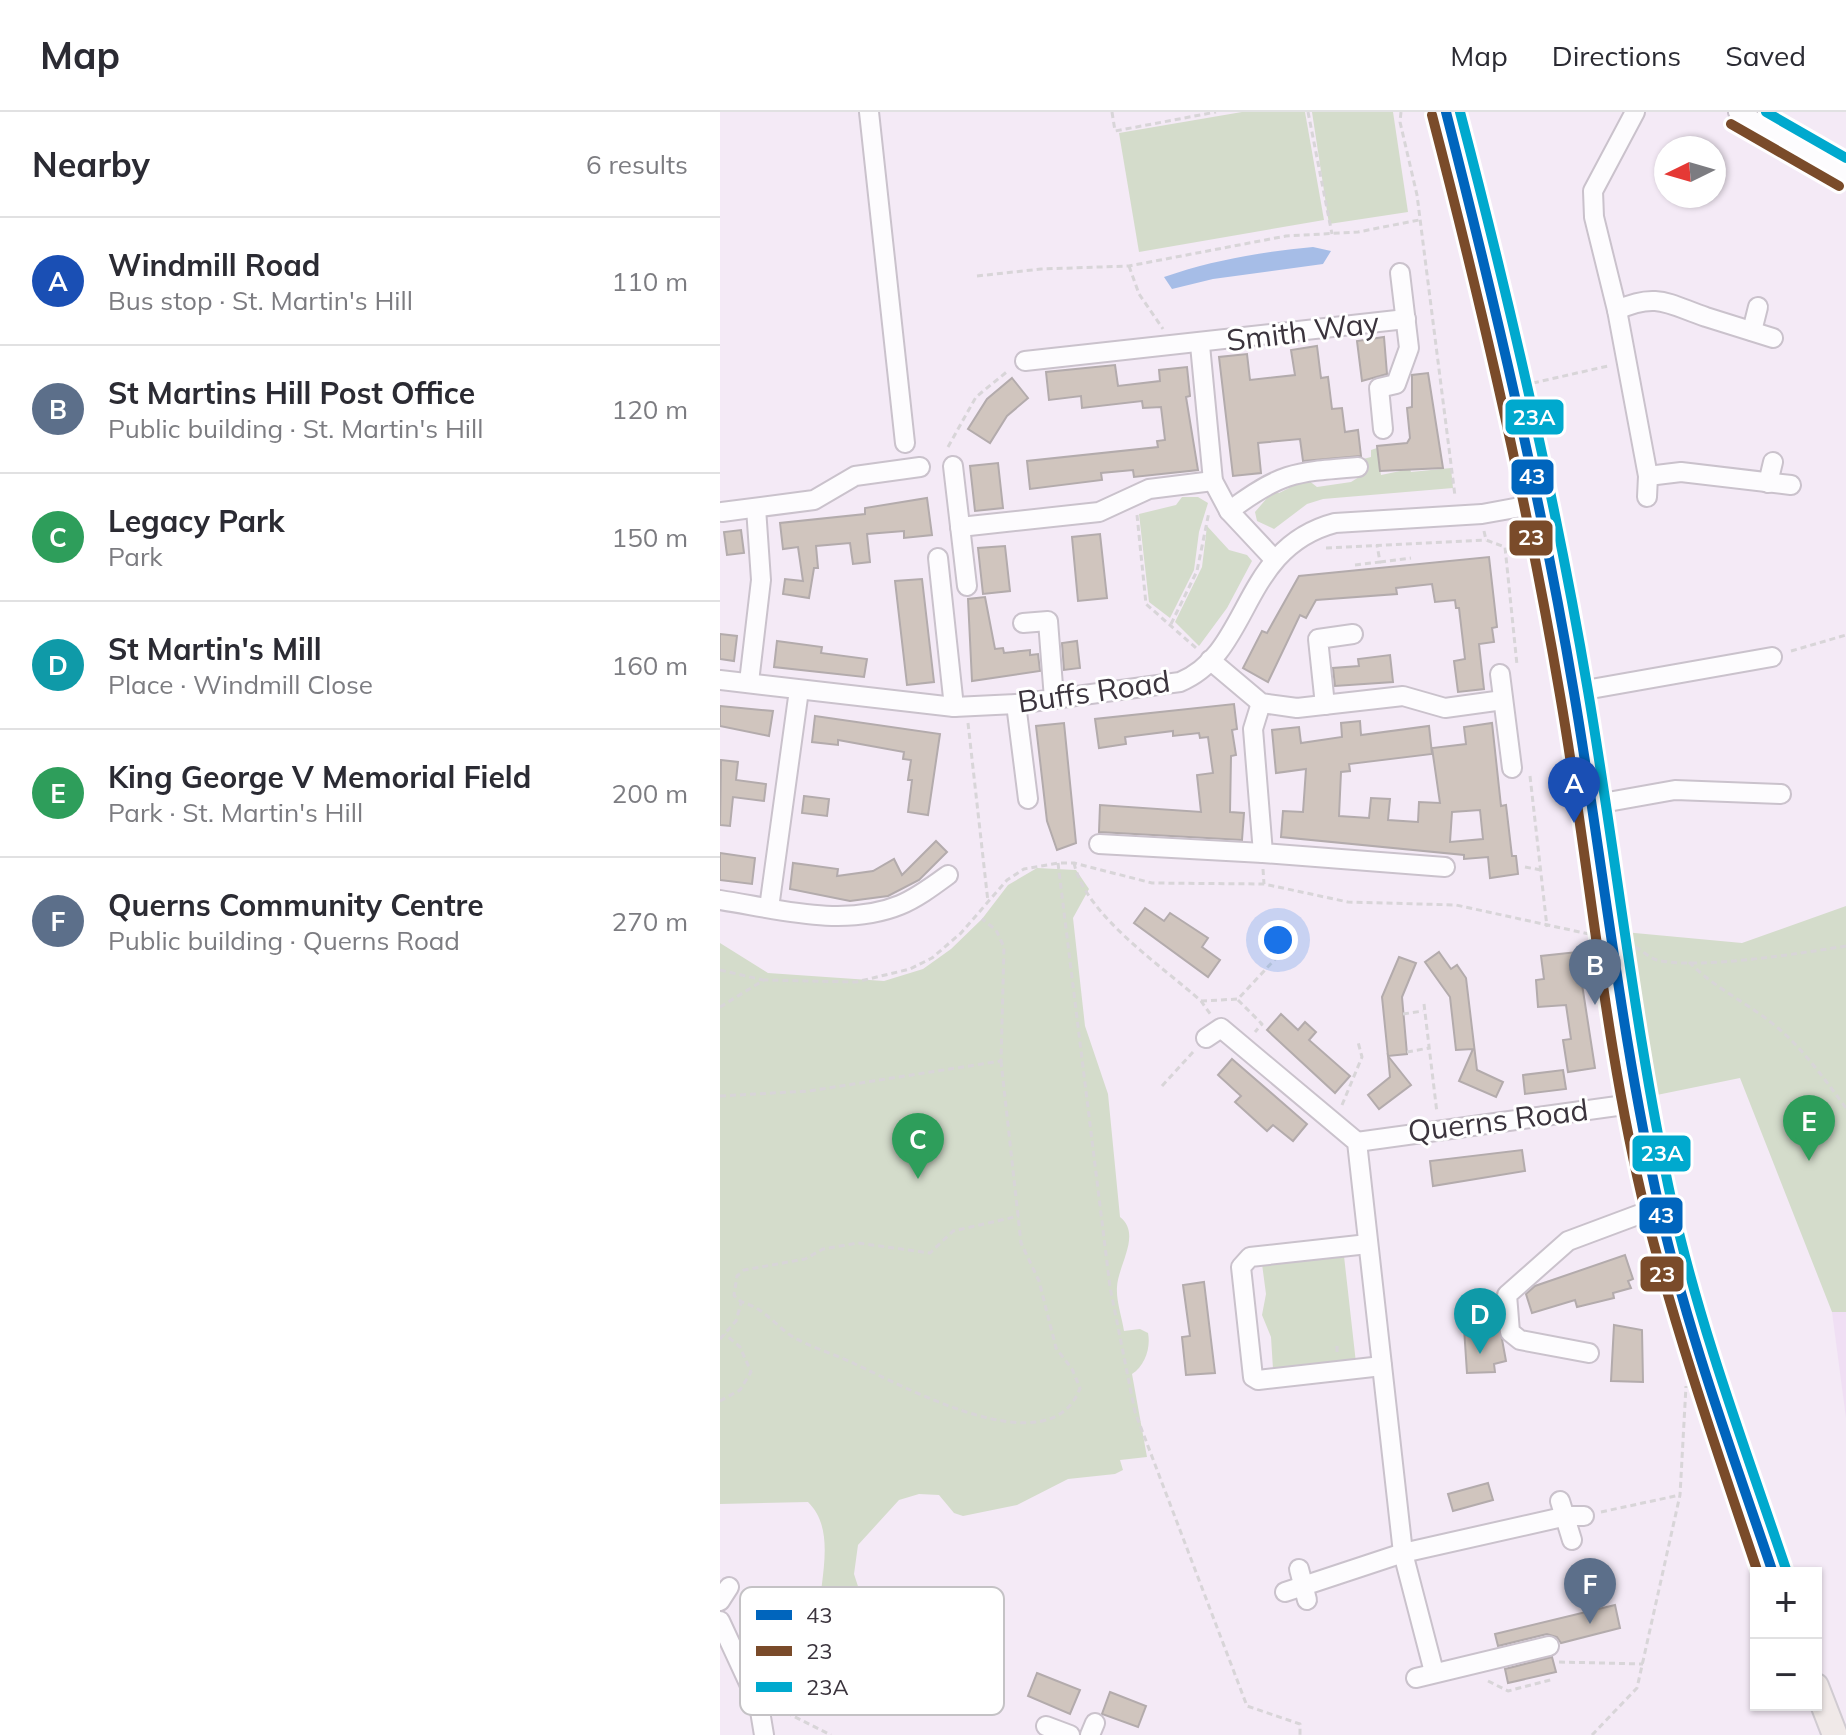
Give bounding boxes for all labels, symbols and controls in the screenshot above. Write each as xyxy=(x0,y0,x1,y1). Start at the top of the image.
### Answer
text: Map xyxy=(40,31,120,79)
text: Map xyxy=(1450,38,1508,73)
text: Directions xyxy=(1552,38,1681,73)
text: Saved xyxy=(1725,38,1806,73)
north arrow xyxy=(1654,136,1726,208)
text: Nearby xyxy=(32,143,150,186)
text: 6 results xyxy=(586,148,688,181)
text: Windmill Road xyxy=(108,246,320,284)
text: A xyxy=(48,265,68,298)
text: 110 m xyxy=(612,265,688,298)
text: Bus stop · St. Martin's Hill xyxy=(108,284,413,317)
street label: Smith Way xyxy=(1224,303,1381,359)
text: St Martins Hill Post Office xyxy=(108,374,475,412)
text: B xyxy=(49,393,67,426)
text: 120 m xyxy=(612,393,688,426)
line badge: 23A xyxy=(1504,398,1565,436)
text: 23A xyxy=(1513,403,1556,431)
text: Public building · St. Martin's Hill xyxy=(108,412,483,445)
line badge: 43 xyxy=(1510,458,1555,496)
text: 43 xyxy=(1519,462,1545,490)
text: Legacy Park xyxy=(108,502,284,540)
line badge: 23 xyxy=(1508,519,1554,557)
text: C xyxy=(49,521,67,554)
text: 150 m xyxy=(612,521,688,554)
text: 23 xyxy=(1518,523,1544,551)
text: Park xyxy=(108,540,163,573)
text: St Martin's Mill xyxy=(108,630,322,668)
text: D xyxy=(48,649,68,682)
text: 160 m xyxy=(612,649,688,682)
street label: Buffs Road xyxy=(1015,662,1173,721)
text: Place · Windmill Close xyxy=(108,668,373,701)
pin: A xyxy=(1548,757,1600,823)
text: King George V Memorial Field xyxy=(108,758,531,796)
text: E xyxy=(50,777,66,810)
text: 200 m xyxy=(612,777,688,810)
text: Park · St. Martin's Hill xyxy=(108,796,363,829)
text: Querns Community Centre xyxy=(108,886,484,924)
text: F xyxy=(51,905,65,938)
text: 270 m xyxy=(612,905,688,938)
your location xyxy=(1258,920,1298,960)
text: Public building · Querns Road xyxy=(108,924,460,957)
pin: B xyxy=(1569,939,1621,1005)
street label: Querns Road xyxy=(1405,1090,1590,1150)
pin: E xyxy=(1783,1095,1835,1161)
pin: C xyxy=(892,1113,944,1179)
line badge: 23A xyxy=(1631,1134,1692,1173)
text: 23A xyxy=(1641,1139,1684,1167)
line badge: 43 xyxy=(1638,1196,1684,1235)
text: 43 xyxy=(1648,1201,1674,1229)
line badge: 23 xyxy=(1639,1255,1685,1293)
text: 23 xyxy=(1649,1260,1675,1288)
pin: D xyxy=(1454,1288,1506,1354)
pin: F xyxy=(1564,1558,1616,1624)
map controls xyxy=(1750,1567,1822,1711)
button: + xyxy=(1750,1567,1822,1639)
legend xyxy=(740,1587,1004,1715)
text: 43 xyxy=(806,1601,832,1629)
text: 23 xyxy=(806,1637,832,1665)
button: − xyxy=(1750,1639,1822,1711)
text: 23A xyxy=(806,1673,849,1701)

